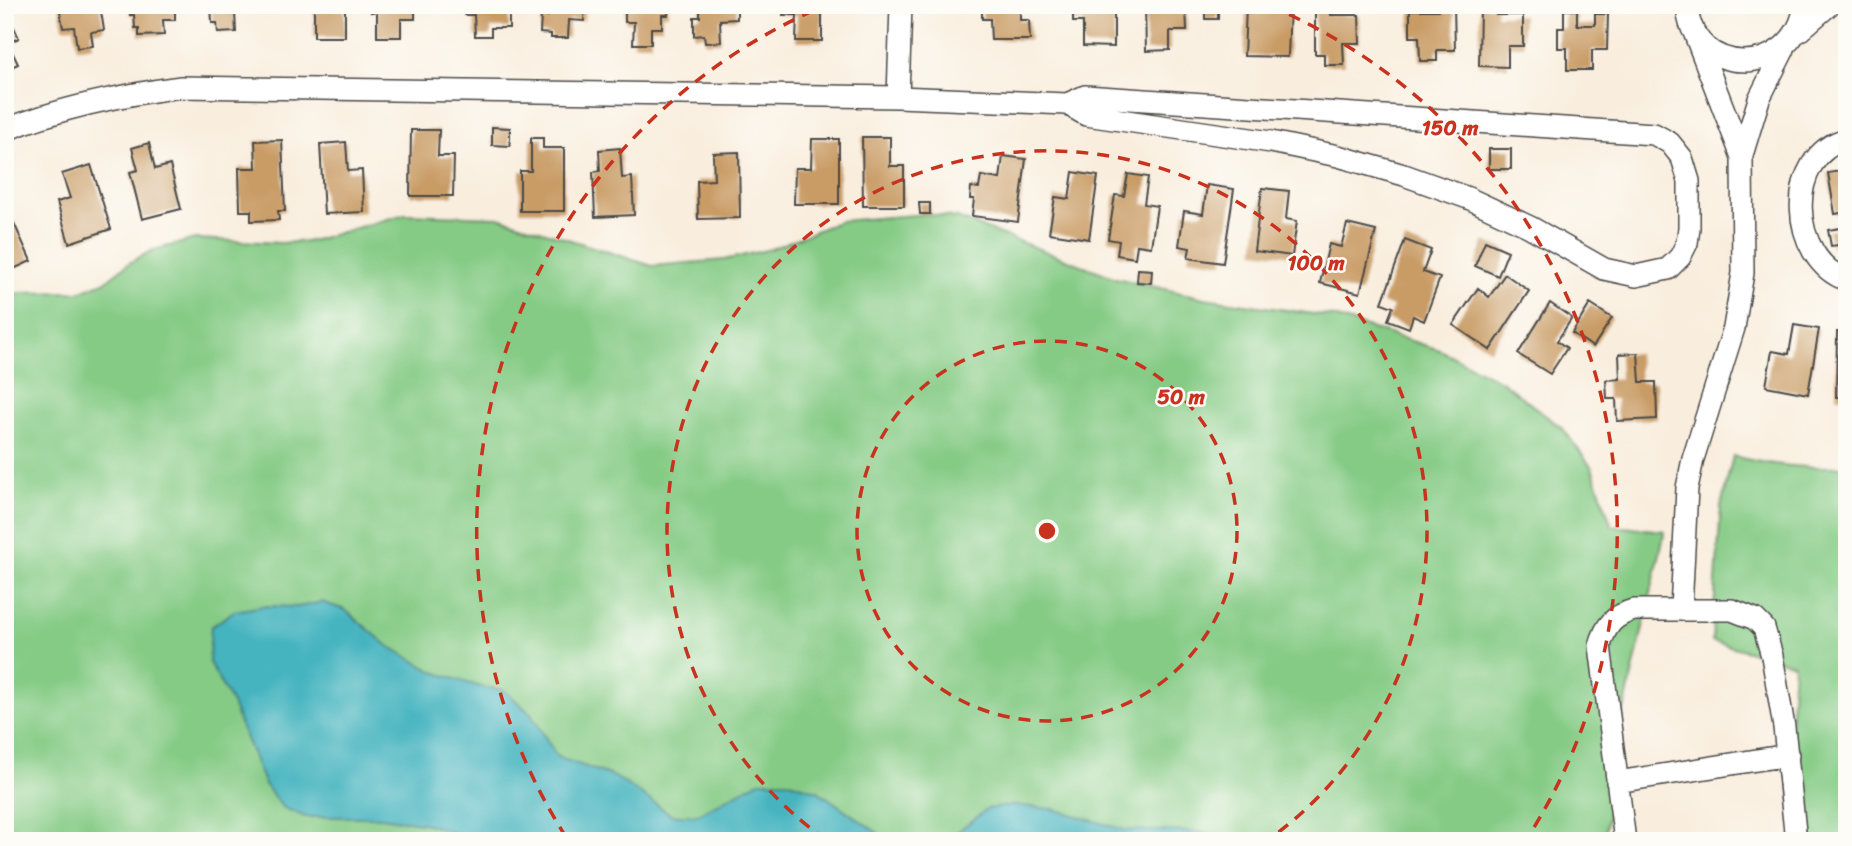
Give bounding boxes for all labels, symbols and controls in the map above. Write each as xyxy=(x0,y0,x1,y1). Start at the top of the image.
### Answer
text: 150 m xyxy=(1422,109,1479,147)
text: 100 m xyxy=(1287,244,1345,282)
text: 50 m xyxy=(1157,378,1206,416)
centre of rings xyxy=(1035,519,1059,543)

